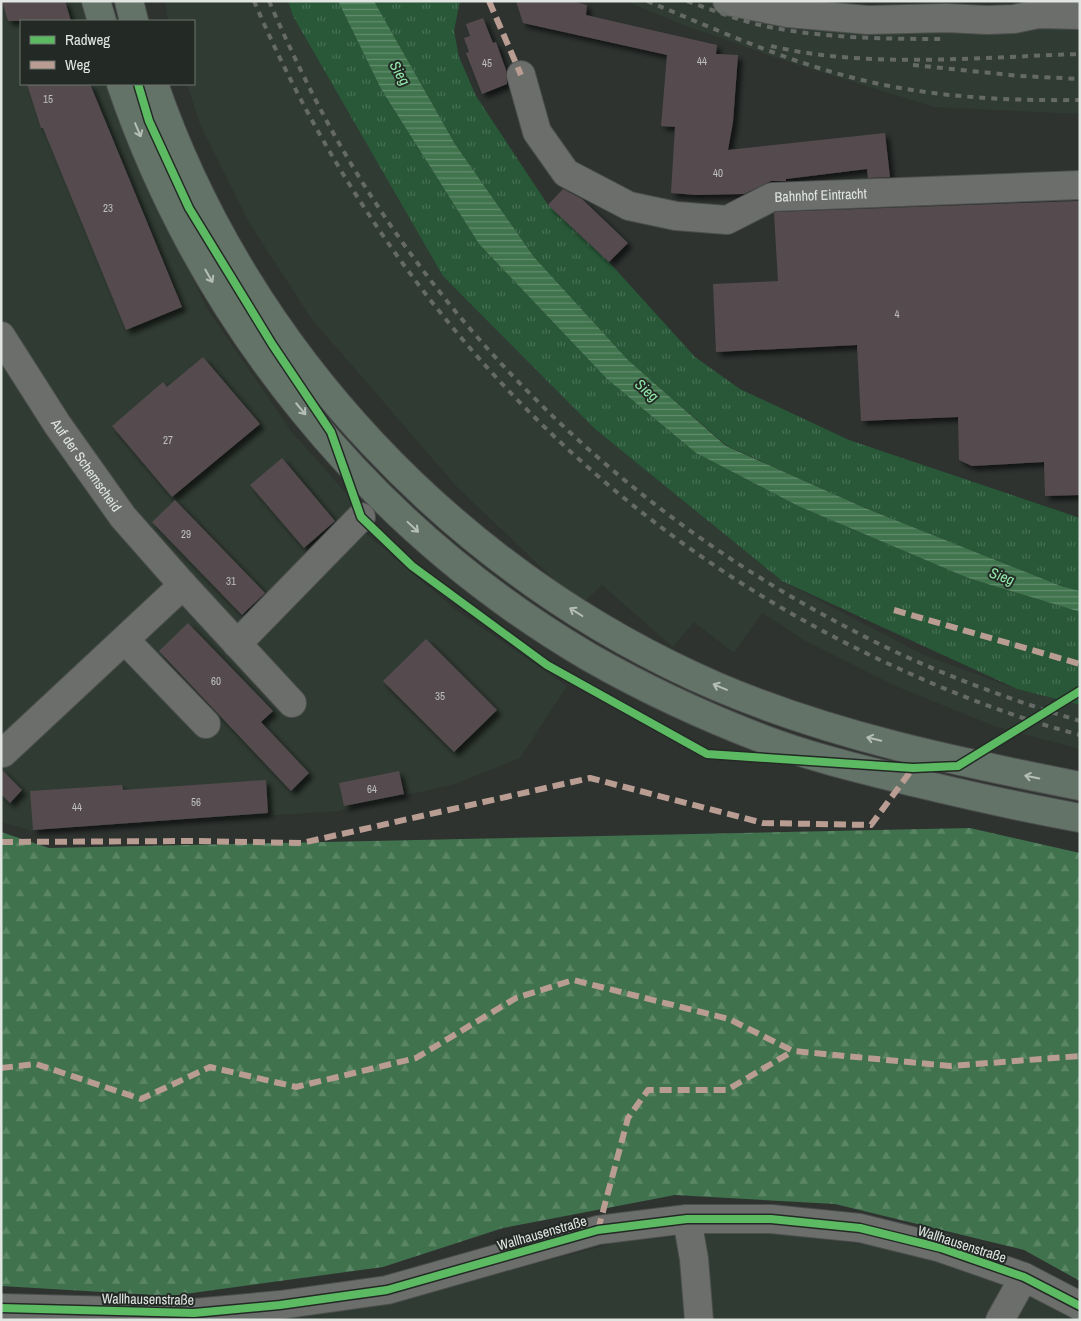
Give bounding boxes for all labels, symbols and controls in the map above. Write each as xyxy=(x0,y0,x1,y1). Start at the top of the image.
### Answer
legend xyxy=(20,20,195,85)
text: Radweg xyxy=(65,29,110,50)
text: Weg xyxy=(65,54,90,75)
house number: 44 xyxy=(697,54,707,68)
house number: 45 xyxy=(482,56,492,70)
water label: Sieg xyxy=(385,57,415,89)
house number: 15 xyxy=(43,92,53,106)
one-way arrow xyxy=(134,122,143,137)
house number: 40 xyxy=(713,166,723,180)
street label: Bahnhof Eintracht xyxy=(774,184,867,206)
house number: 23 xyxy=(103,201,113,215)
one-way arrow xyxy=(204,268,214,282)
house number: 4 xyxy=(894,307,900,321)
water label: Sieg xyxy=(631,374,664,406)
one-way arrow xyxy=(295,402,306,415)
street label: Auf der Schemscheid xyxy=(47,415,125,515)
house number: 27 xyxy=(163,433,173,447)
one-way arrow xyxy=(406,521,419,533)
house number: 29 xyxy=(181,527,191,541)
water label: Sieg xyxy=(987,562,1018,590)
house number: 31 xyxy=(226,574,236,588)
one-way arrow xyxy=(570,606,584,616)
house number: 60 xyxy=(211,674,221,688)
one-way arrow xyxy=(713,682,728,692)
house number: 35 xyxy=(435,689,445,703)
one-way arrow xyxy=(866,734,882,743)
one-way arrow xyxy=(1024,771,1040,781)
house number: 64 xyxy=(367,782,377,796)
house number: 56 xyxy=(191,795,201,809)
house number: 44 xyxy=(72,800,82,814)
street label: Wallhausenstraße xyxy=(495,1212,589,1254)
street label: Wallhausenstraße xyxy=(915,1221,1009,1267)
street label: Wallhausenstraße xyxy=(102,1289,194,1309)

